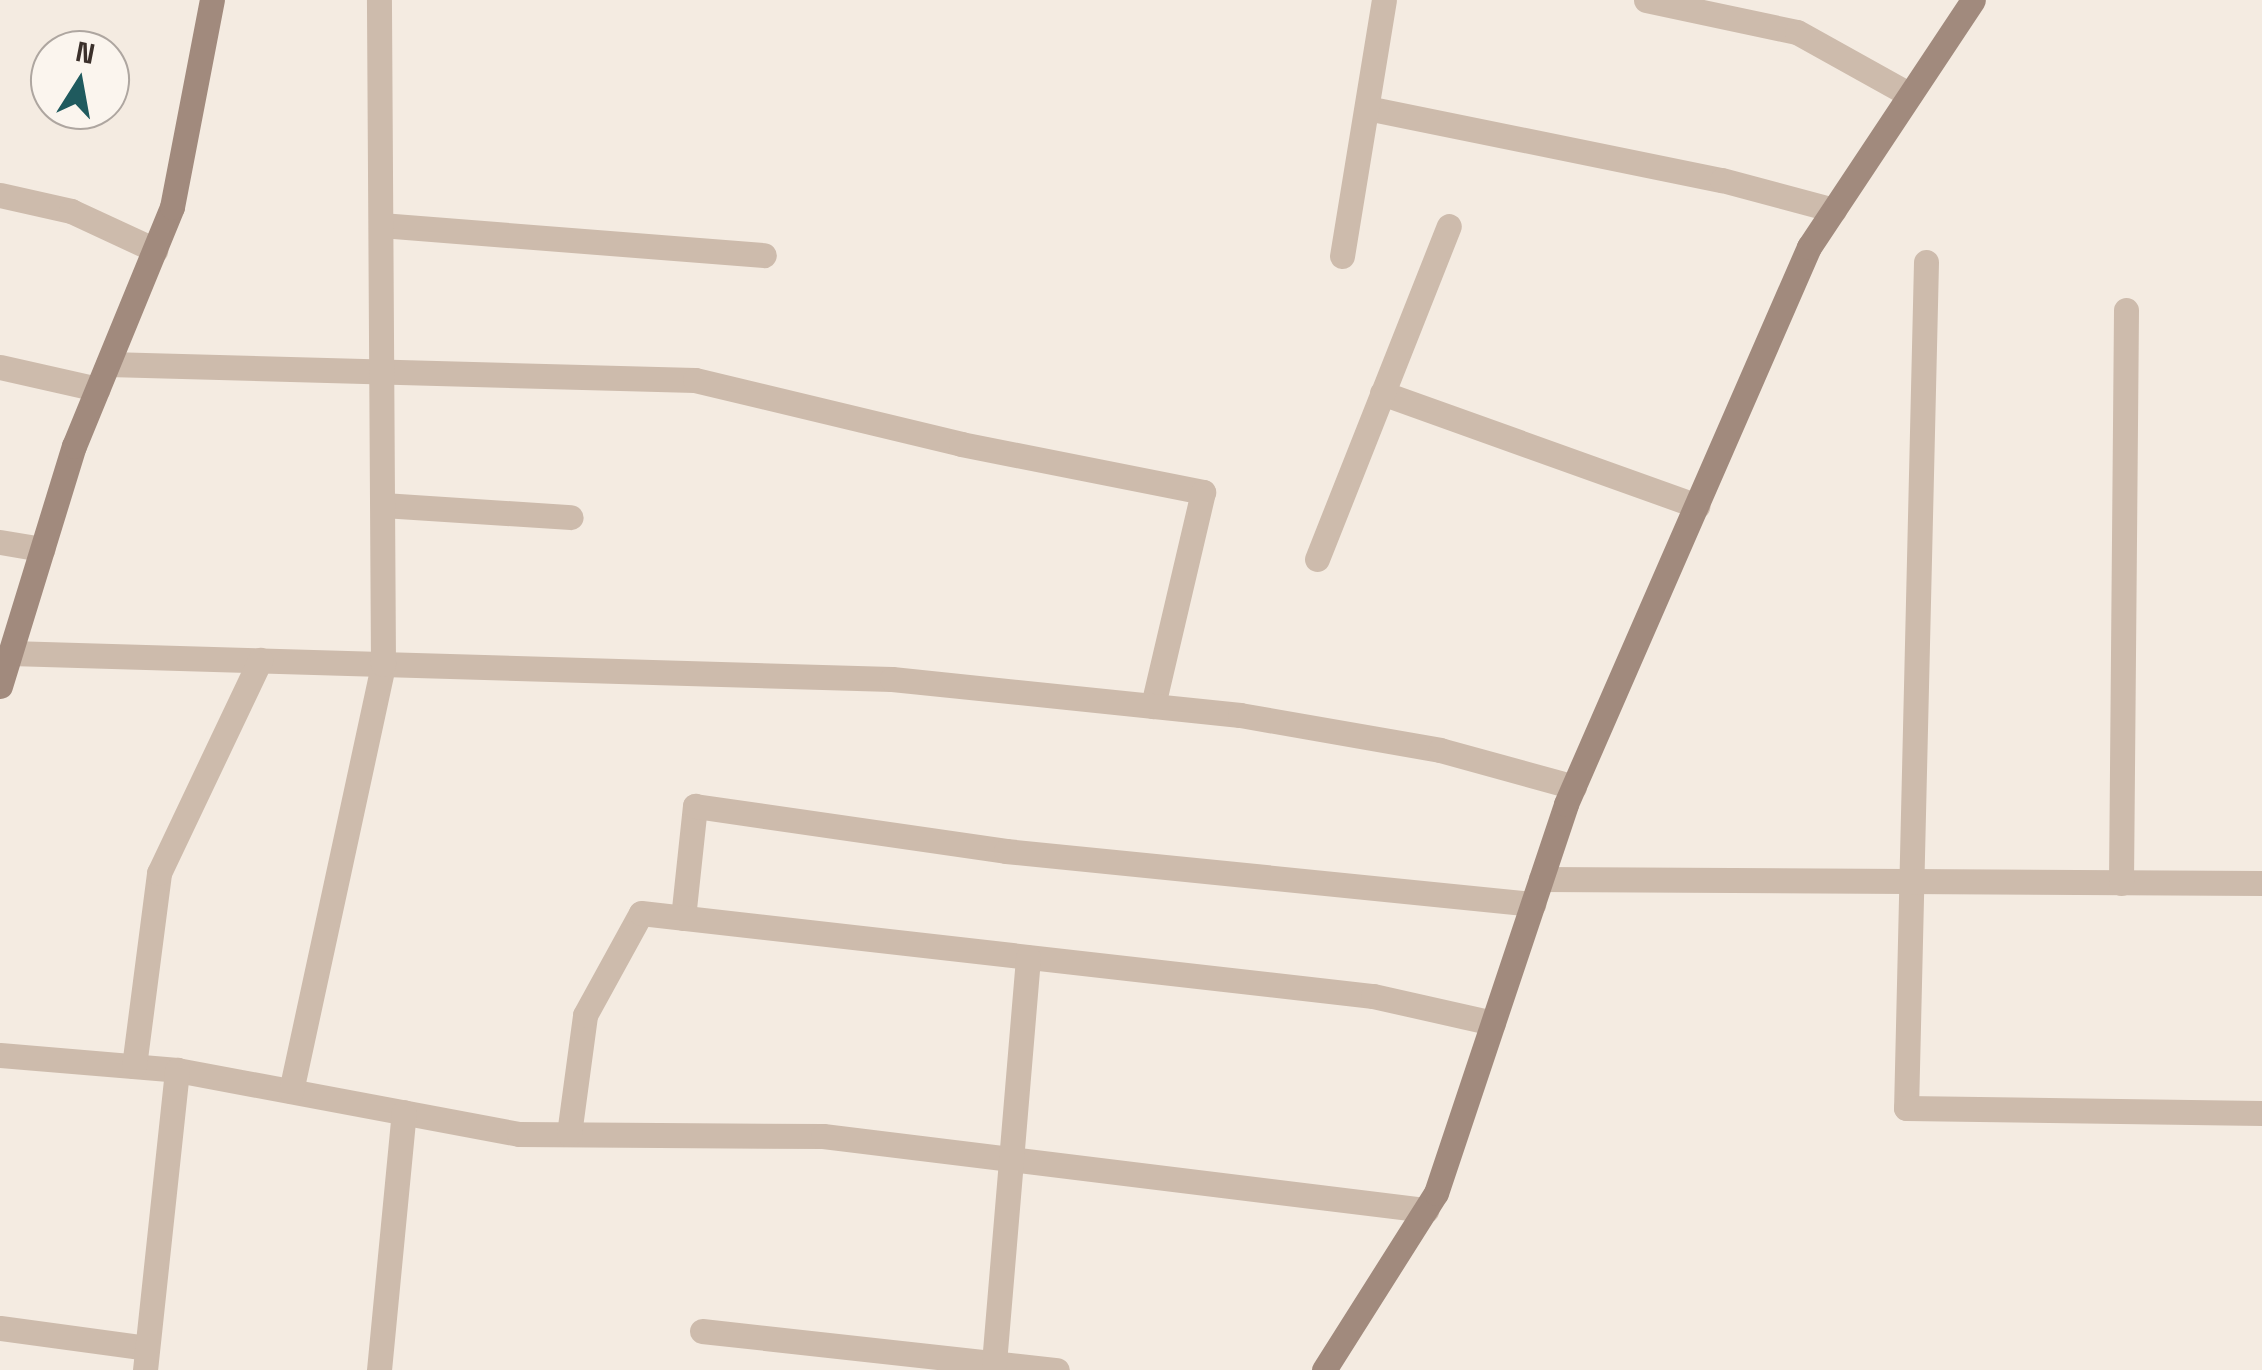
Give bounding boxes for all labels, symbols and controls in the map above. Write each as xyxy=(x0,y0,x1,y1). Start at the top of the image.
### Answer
north arrow xyxy=(30,30,130,130)
text: N xyxy=(73,33,98,72)

